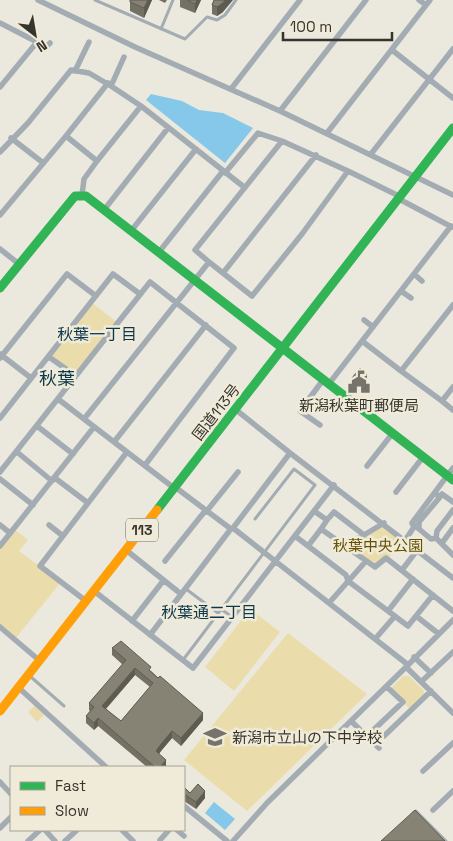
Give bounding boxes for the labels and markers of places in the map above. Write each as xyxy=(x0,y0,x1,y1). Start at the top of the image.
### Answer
public building icon: 新潟秋葉町郵便局 xyxy=(346,369,372,395)
place label: 新潟秋葉町郵便局 xyxy=(299,396,419,415)
school or university icon: 新潟市立山の下中学校 xyxy=(202,724,228,750)
place label: 新潟市立山の下中学校 xyxy=(232,728,382,747)

